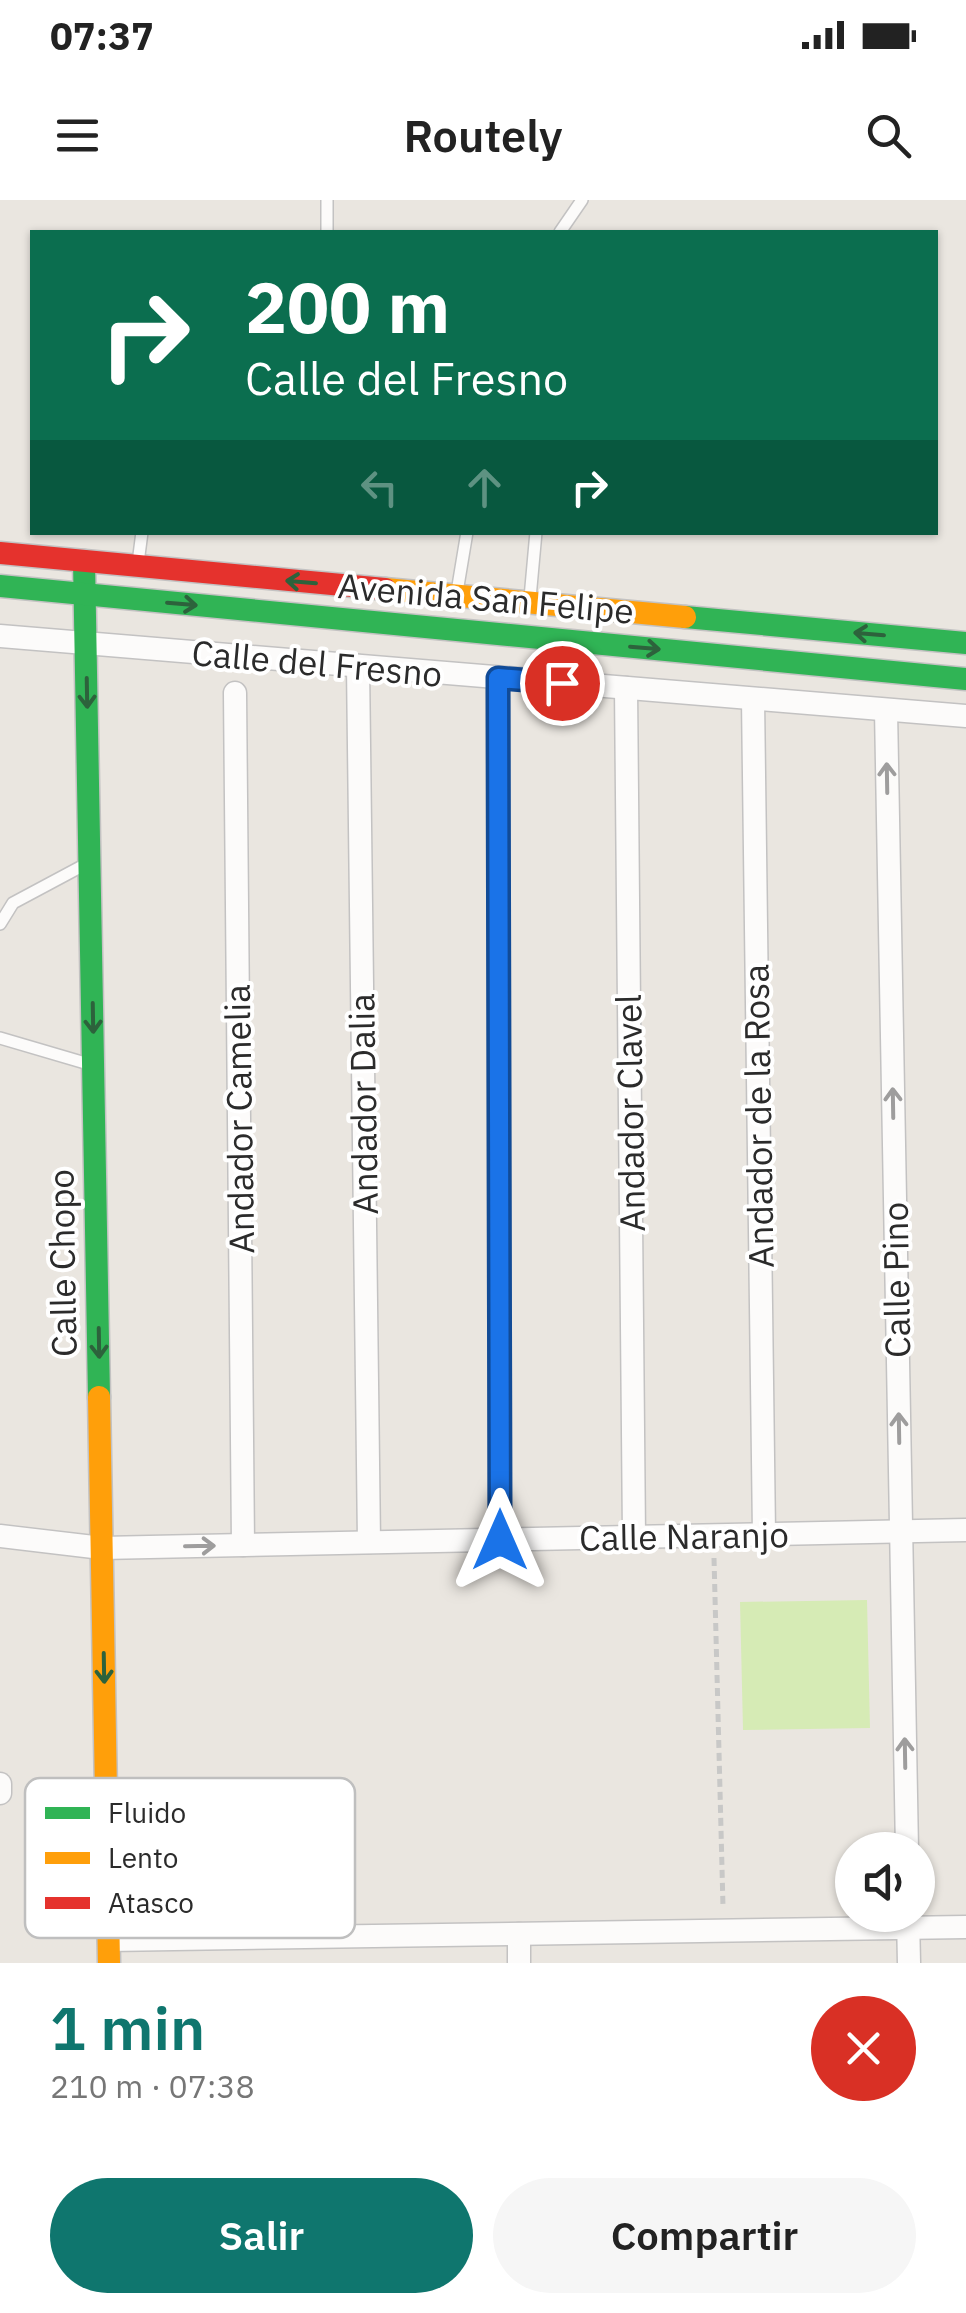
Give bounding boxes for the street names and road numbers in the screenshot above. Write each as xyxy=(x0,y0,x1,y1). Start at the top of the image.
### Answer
street label: Avenida San Felipe xyxy=(336,562,636,634)
street label: Calle del Fresno xyxy=(190,629,444,697)
street label: Andador de la Rosa xyxy=(732,964,784,1268)
street label: Andador Camelia xyxy=(214,984,264,1254)
street label: Andador Dalia xyxy=(338,993,388,1215)
street label: Andador Clavel xyxy=(605,994,655,1232)
street label: Calle Chopo xyxy=(37,1169,87,1357)
street label: Calle Pino xyxy=(872,1202,920,1358)
street label: Calle Naranjo xyxy=(579,1511,789,1561)

